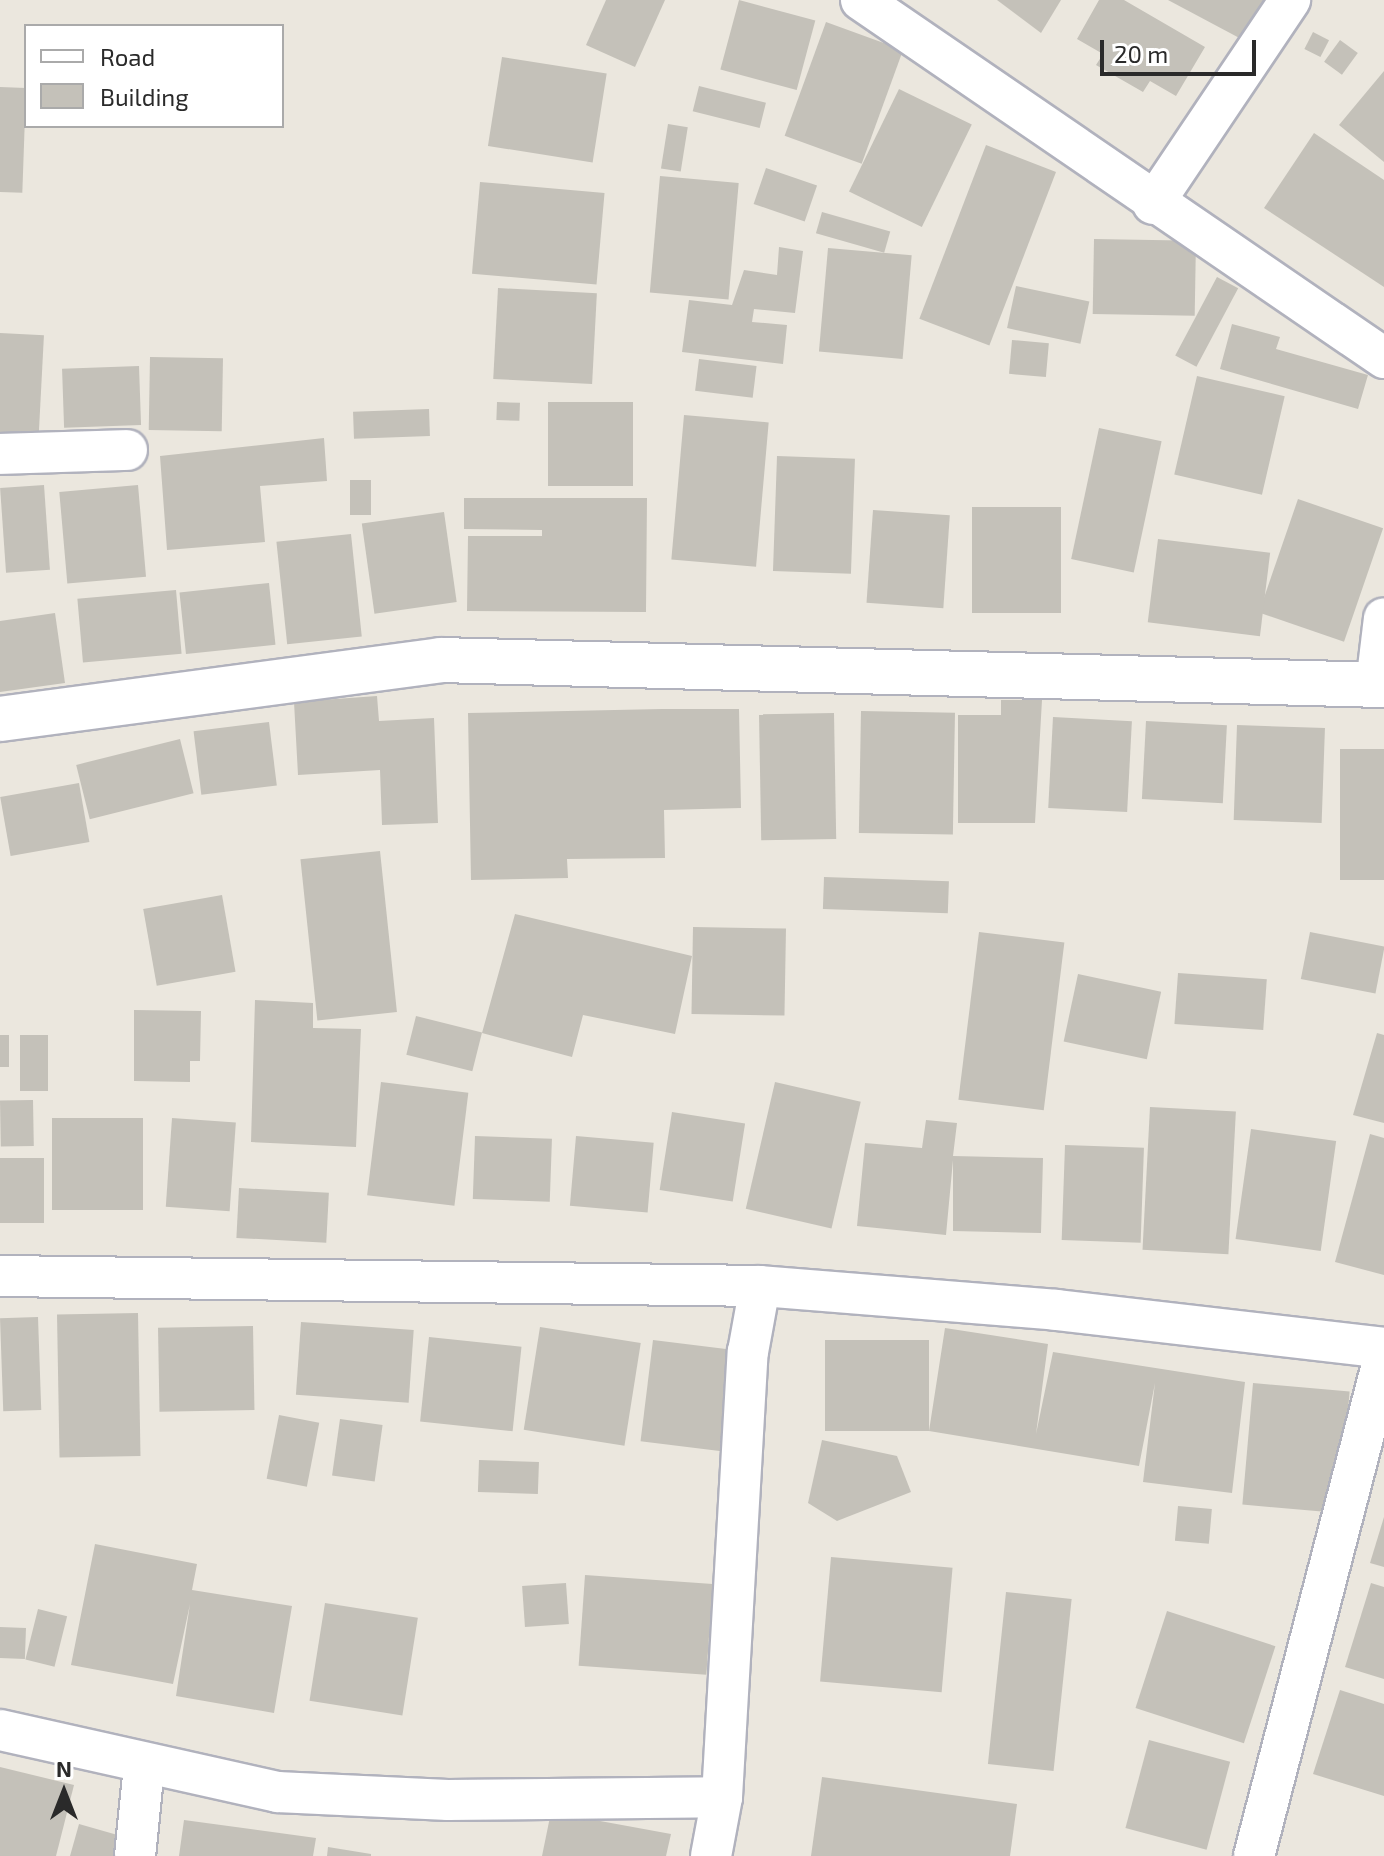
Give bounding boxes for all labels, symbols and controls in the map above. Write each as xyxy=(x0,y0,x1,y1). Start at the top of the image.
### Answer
legend xyxy=(24,24,284,128)
scale bar xyxy=(1104,24,1260,74)
text: 20 m xyxy=(1114,39,1168,68)
text: Road xyxy=(100,42,155,71)
text: Building xyxy=(100,82,189,111)
north arrow xyxy=(24,1752,104,1832)
text: N xyxy=(56,1755,72,1781)

